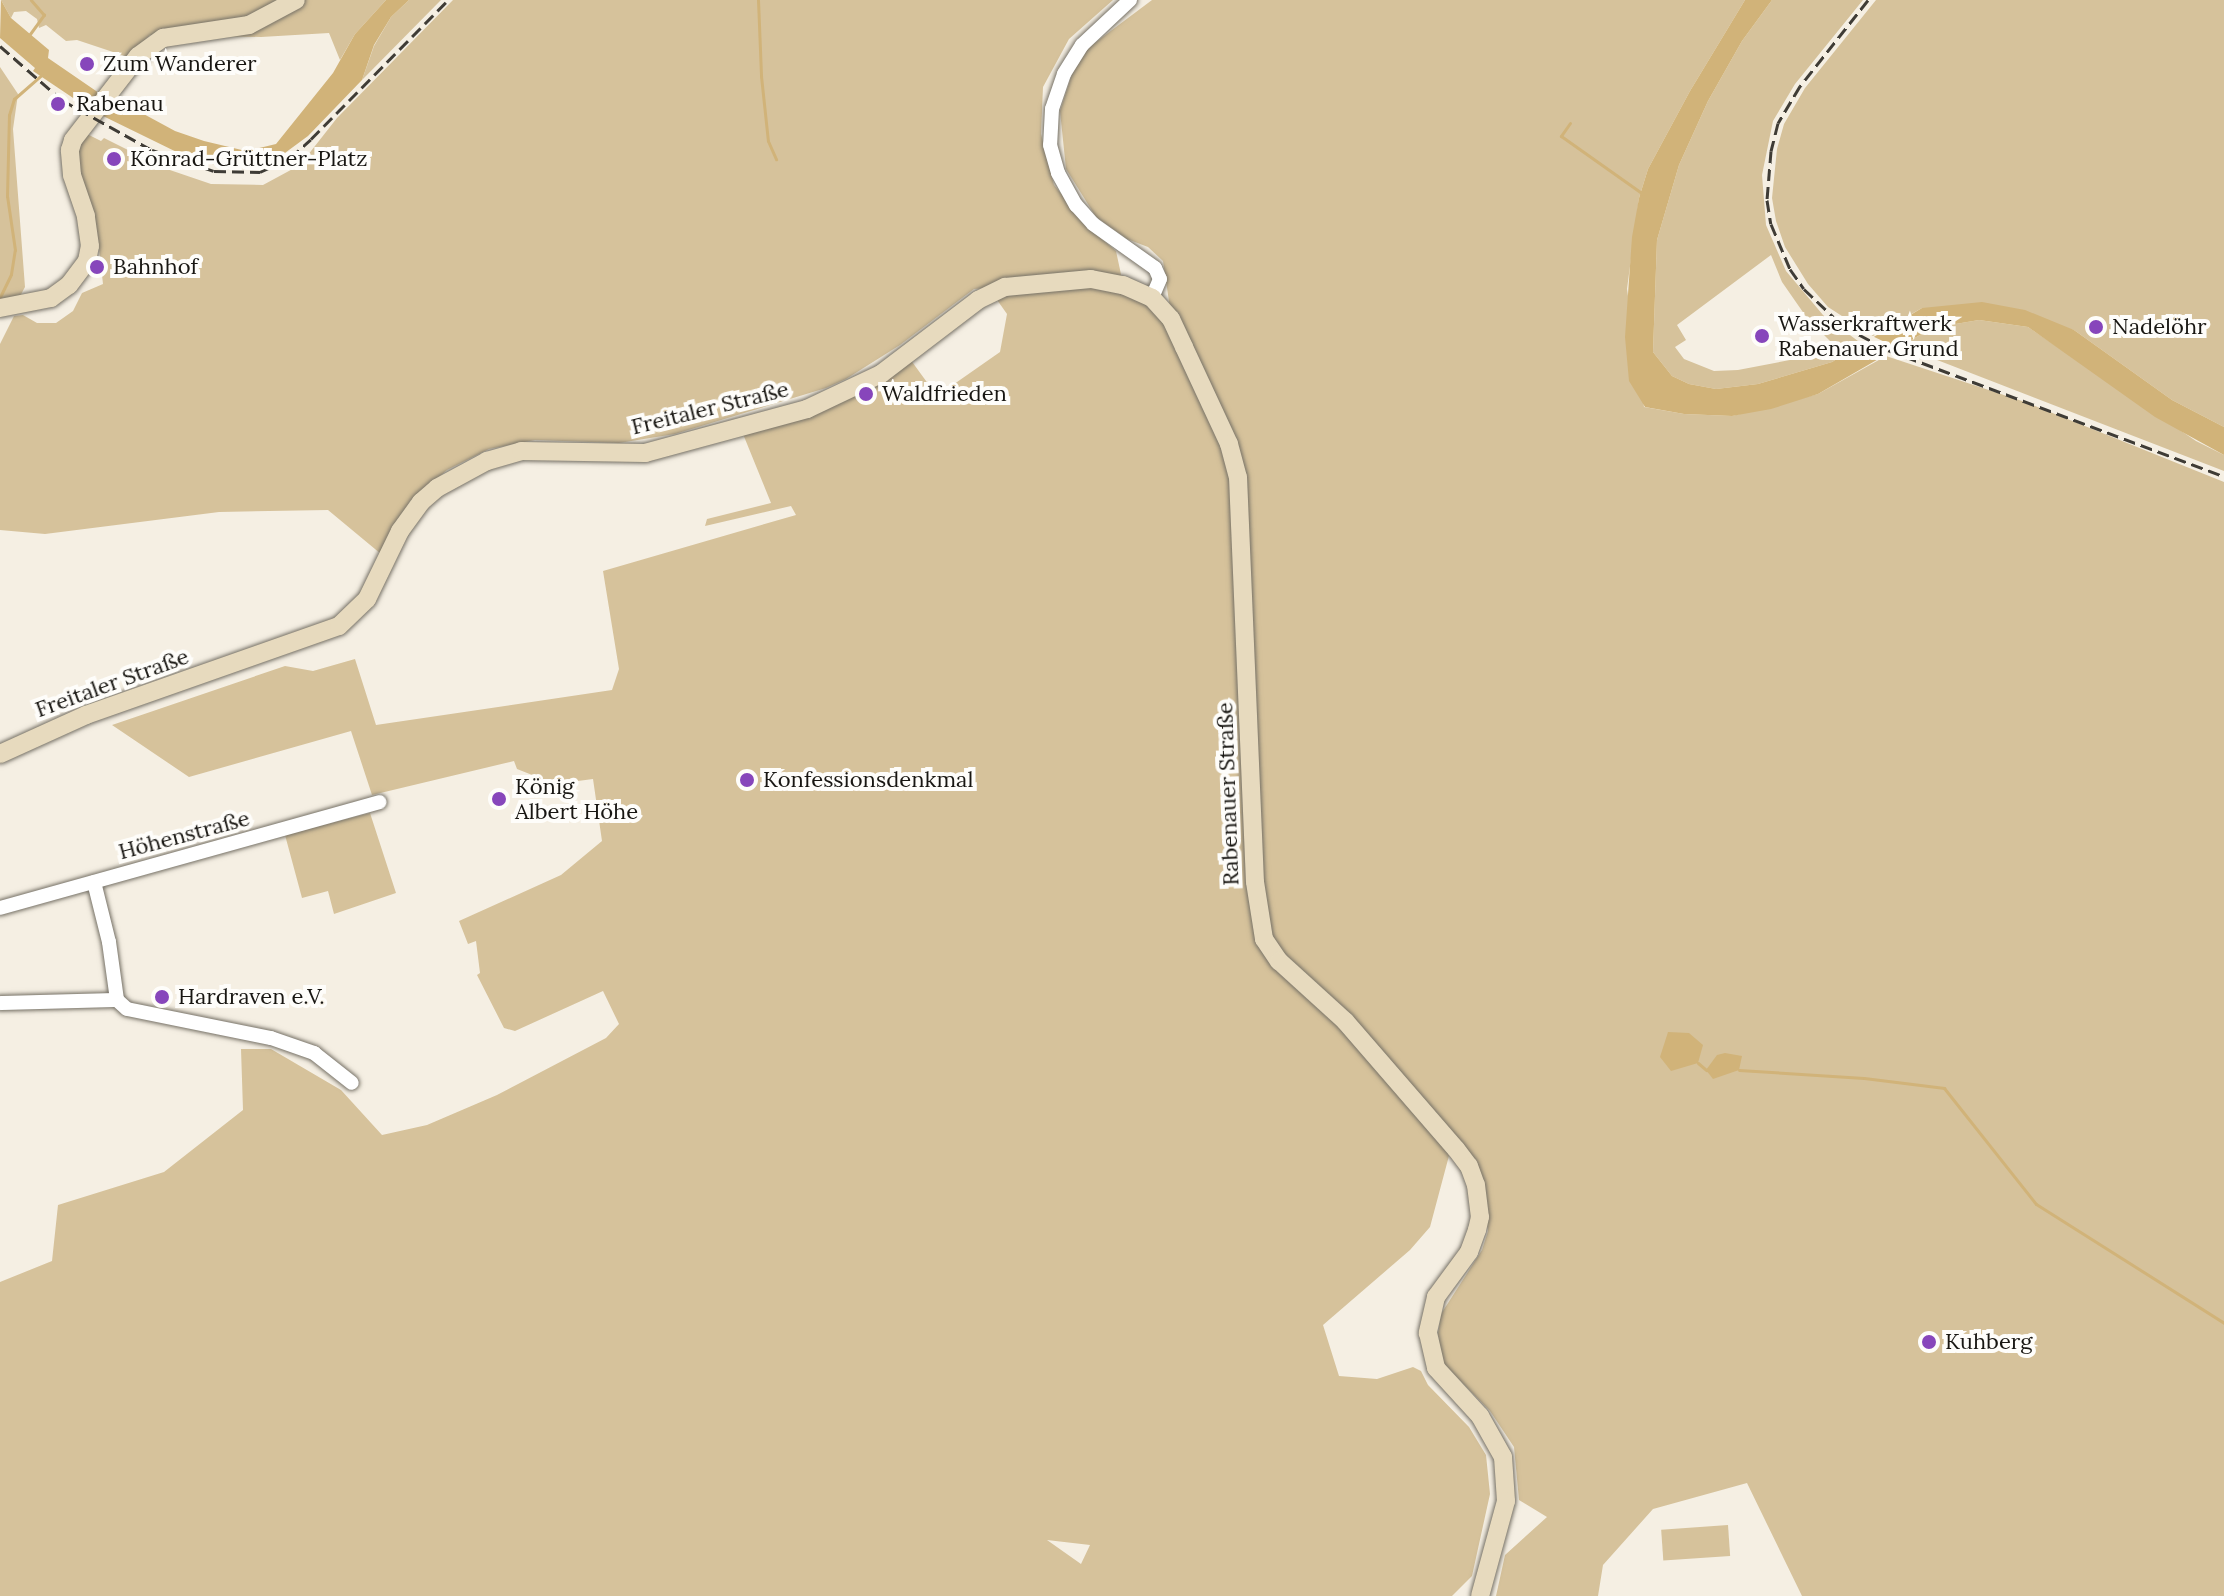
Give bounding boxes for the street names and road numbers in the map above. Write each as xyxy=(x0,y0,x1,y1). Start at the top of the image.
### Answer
street label: Freitaler Straße xyxy=(629,376,791,440)
street label: Freitaler Straße xyxy=(32,643,192,723)
street label: Rabenauer Straße xyxy=(1212,702,1244,886)
street label: Höhenstraße xyxy=(116,805,252,865)

